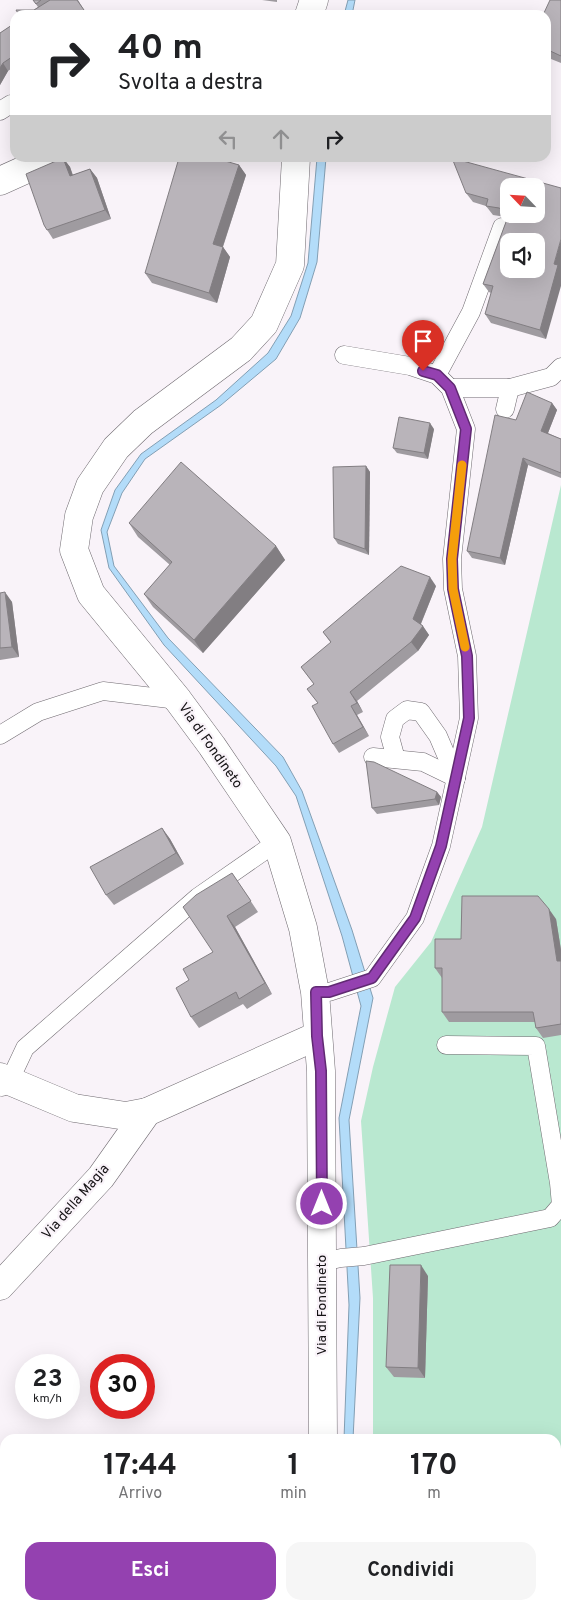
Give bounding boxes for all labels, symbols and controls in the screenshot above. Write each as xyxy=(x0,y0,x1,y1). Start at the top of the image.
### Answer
text: 40 m xyxy=(118,27,203,71)
icon: right xyxy=(35,30,100,95)
text: Svolta a destra xyxy=(118,70,263,97)
icon: left xyxy=(214,125,242,153)
icon: ahead xyxy=(267,125,295,153)
icon: right xyxy=(320,125,348,153)
north arrow xyxy=(500,178,545,222)
map controls xyxy=(500,178,545,278)
button: sound xyxy=(500,233,545,278)
pin xyxy=(402,320,444,371)
icon: arrive xyxy=(409,327,437,355)
street label: Via di Fondineto xyxy=(174,700,246,792)
street label: Via della Magia xyxy=(39,1161,113,1243)
position arrow xyxy=(295,1177,347,1229)
street label: Via di Fondineto xyxy=(314,1255,331,1355)
speed limit sign: 30 xyxy=(90,1354,155,1419)
text: 23 xyxy=(32,1364,63,1396)
text: km/h xyxy=(33,1391,62,1407)
text: 17:44 xyxy=(103,1448,177,1485)
text: 1 xyxy=(288,1448,300,1485)
text: 170 xyxy=(410,1448,458,1485)
text: Arrivo xyxy=(118,1484,162,1504)
text: min xyxy=(280,1484,307,1504)
text: m xyxy=(427,1484,441,1504)
button: Esci xyxy=(25,1542,276,1600)
button: Condividi xyxy=(286,1542,536,1600)

